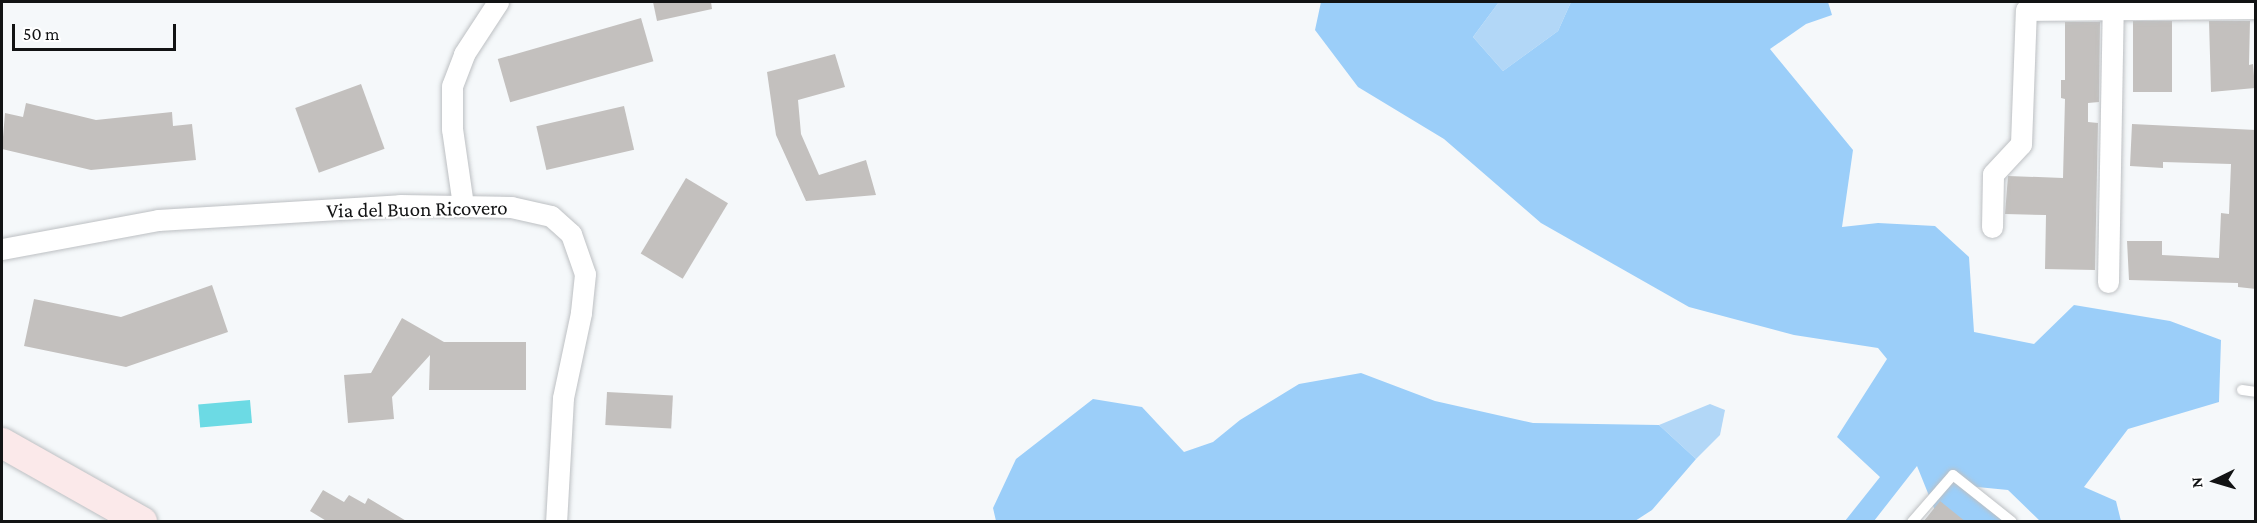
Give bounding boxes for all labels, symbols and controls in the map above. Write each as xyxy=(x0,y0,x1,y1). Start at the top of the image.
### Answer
scale bar xyxy=(15,12,178,50)
text: 50 m xyxy=(23,24,60,44)
street label: Via del Buon Ricovero xyxy=(326,195,508,223)
north arrow xyxy=(2185,451,2245,511)
text: N xyxy=(2188,476,2206,489)

